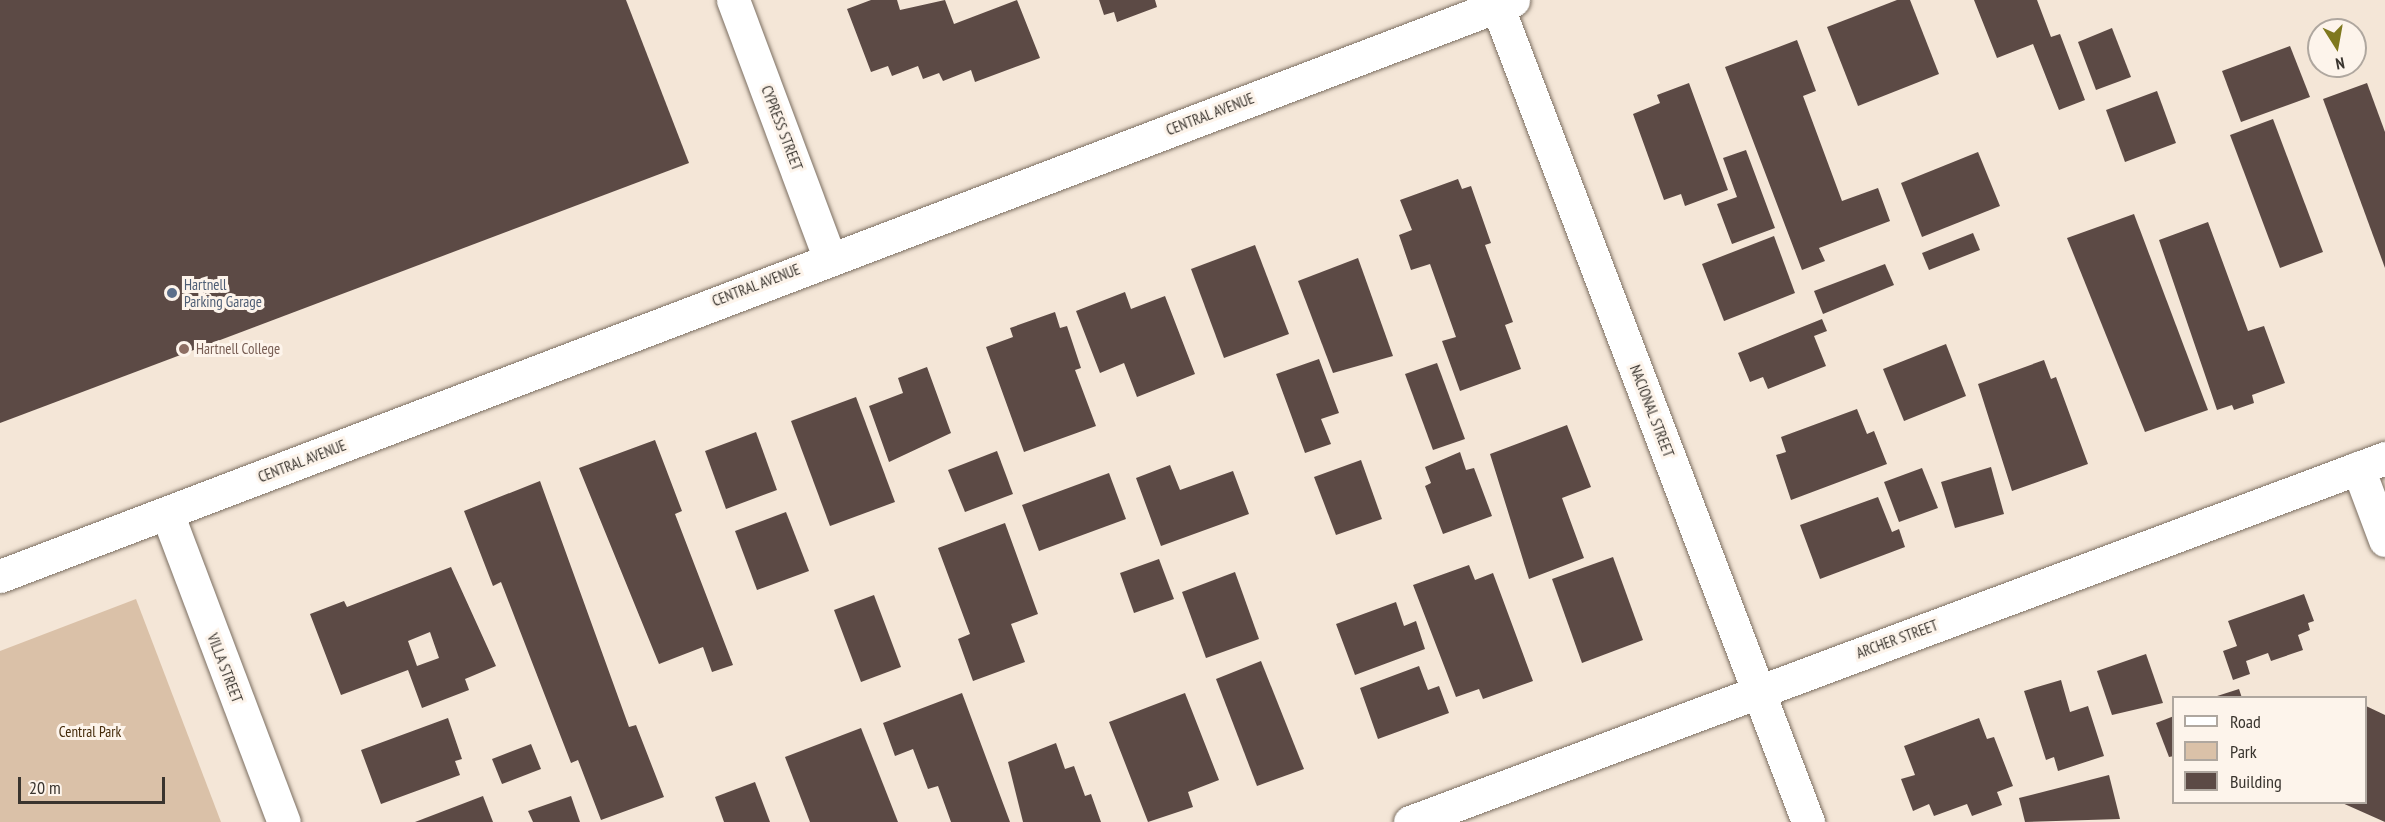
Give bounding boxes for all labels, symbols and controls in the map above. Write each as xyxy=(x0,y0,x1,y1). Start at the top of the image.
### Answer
north arrow xyxy=(2307,18,2367,78)
text: N xyxy=(2334,53,2346,74)
street label: CYPRESS STREET xyxy=(758,83,806,173)
street label: CENTRAL AVENUE xyxy=(1163,89,1257,139)
street label: CENTRAL AVENUE xyxy=(709,260,803,310)
place label: Hartnell Parking Garage xyxy=(184,275,262,310)
marker: Hartnell Parking Garage xyxy=(165,286,179,300)
place label: Hartnell College xyxy=(196,340,280,358)
marker: Hartnell College xyxy=(177,342,191,356)
street label: NACIONAL STREET xyxy=(1626,362,1678,460)
street label: CENTRAL AVENUE xyxy=(255,436,349,486)
street label: ARCHER STREET xyxy=(1854,616,1940,662)
street label: VILLA STREET xyxy=(203,631,247,705)
legend xyxy=(2172,696,2367,804)
text: Road xyxy=(2230,710,2261,733)
park label: Central Park xyxy=(59,723,121,741)
text: Park xyxy=(2230,740,2257,763)
scale bar xyxy=(21,765,168,803)
text: Building xyxy=(2230,770,2282,793)
text: 20 m xyxy=(29,776,61,799)

